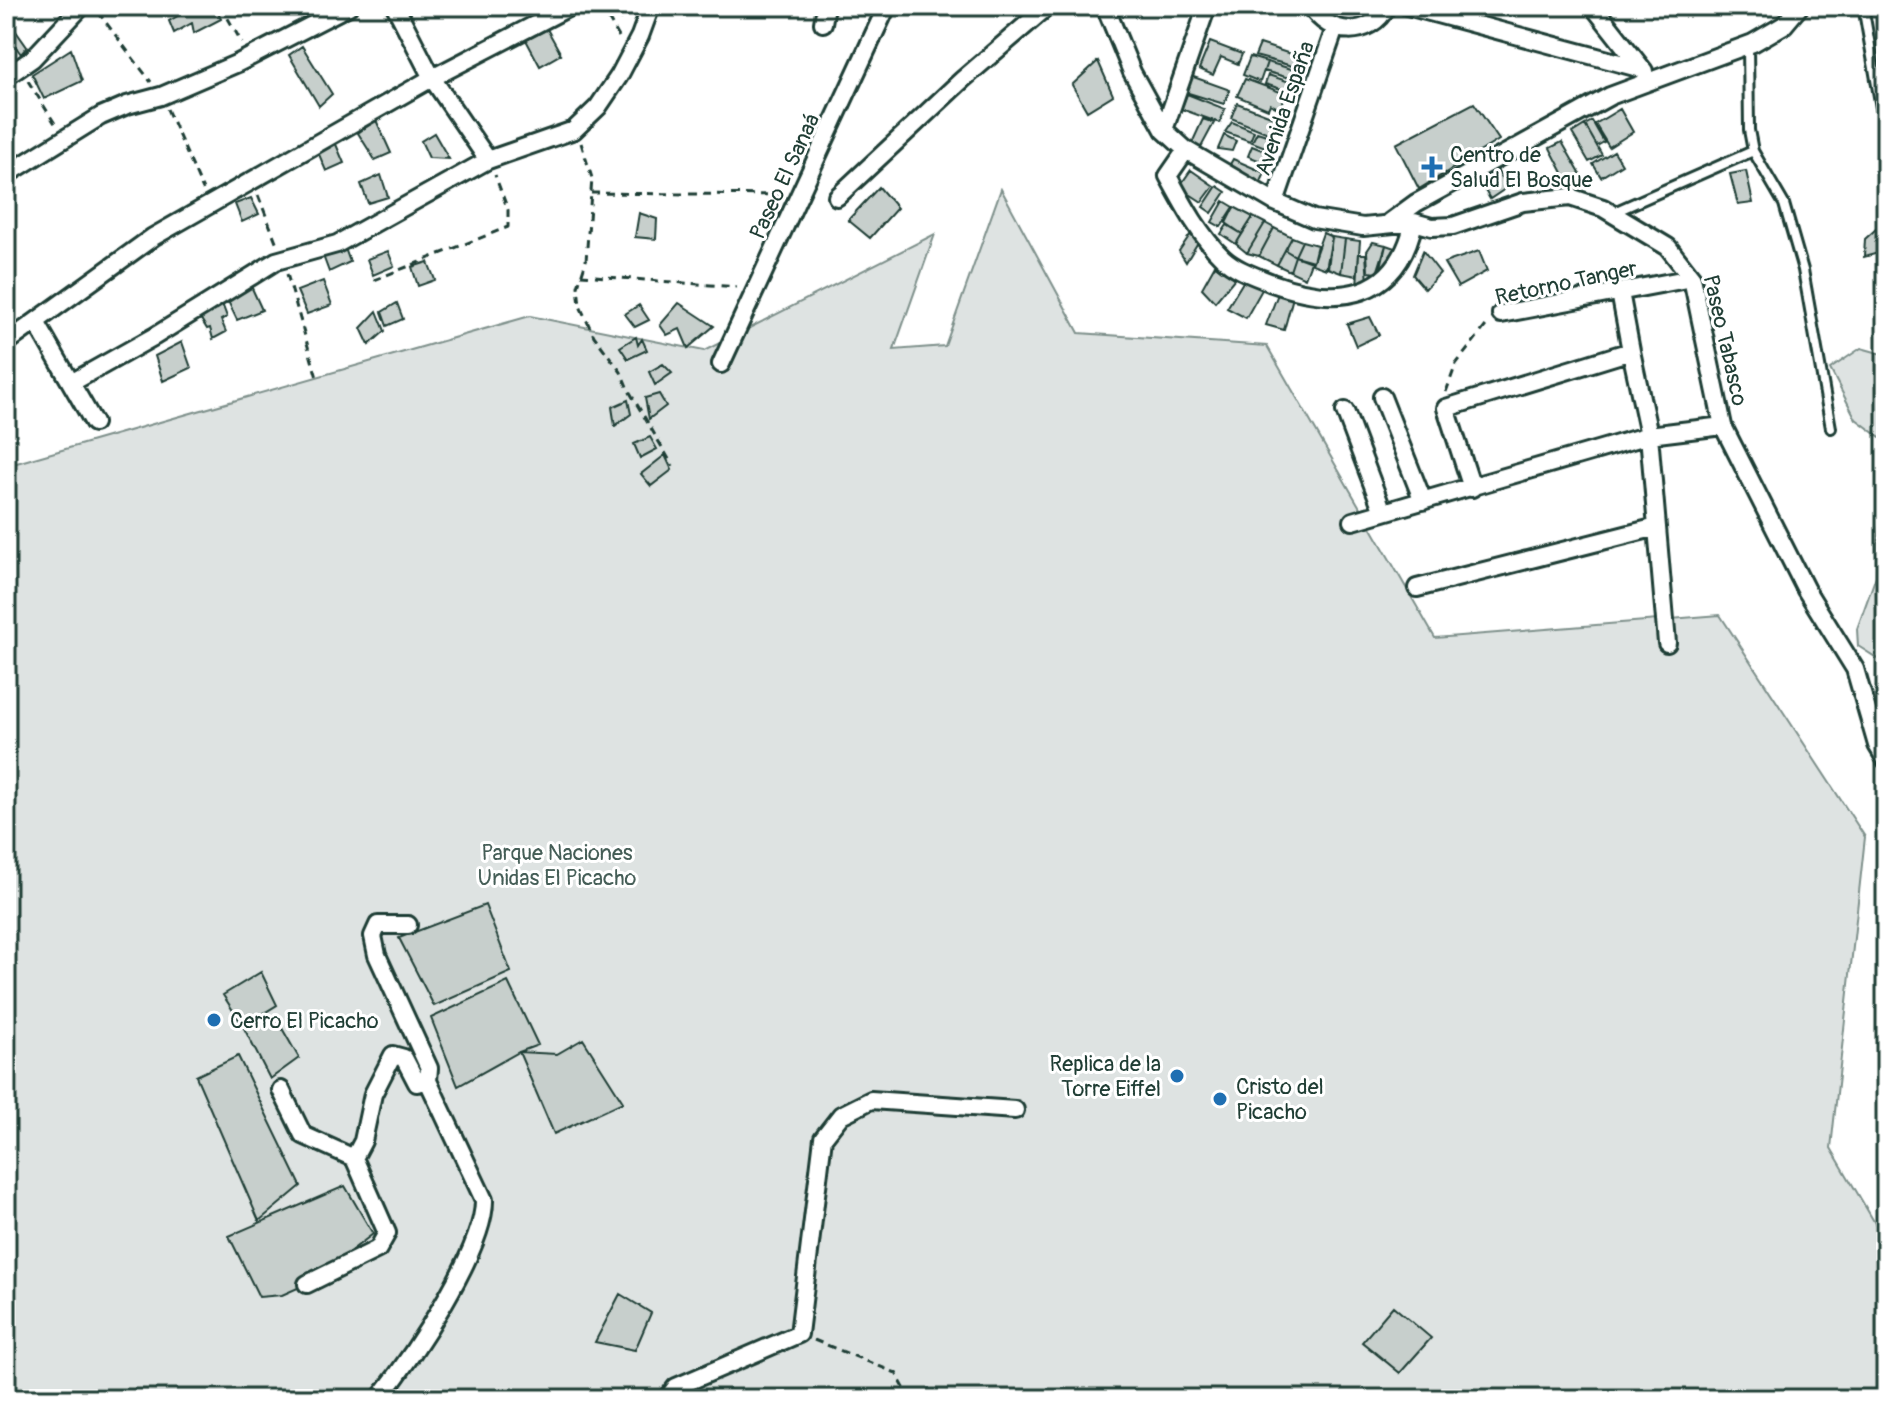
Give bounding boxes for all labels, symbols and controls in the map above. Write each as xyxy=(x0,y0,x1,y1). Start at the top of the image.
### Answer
street label: Avenida España xyxy=(1249,37,1321,179)
street label: Paseo El Sanaá xyxy=(744,109,826,244)
place label: Centro de Salud El Bosque xyxy=(1450,141,1593,194)
marker: Centro de Salud El Bosque xyxy=(1421,156,1443,178)
street label: Retorno Tanger xyxy=(1493,254,1640,312)
street label: Paseo Tabasco xyxy=(1696,272,1754,409)
park label: Parque Naciones Unidas El Picacho xyxy=(478,839,637,892)
place label: Cerro El Picacho xyxy=(230,1007,379,1035)
marker: Cerro El Picacho xyxy=(205,1011,223,1029)
place label: Replica de la Torre Eiffel xyxy=(1050,1050,1161,1103)
marker: Replica de la Torre Eiffel xyxy=(1168,1067,1186,1085)
place label: Cristo del Picacho xyxy=(1236,1073,1324,1126)
marker: Cristo del Picacho xyxy=(1211,1090,1229,1108)

